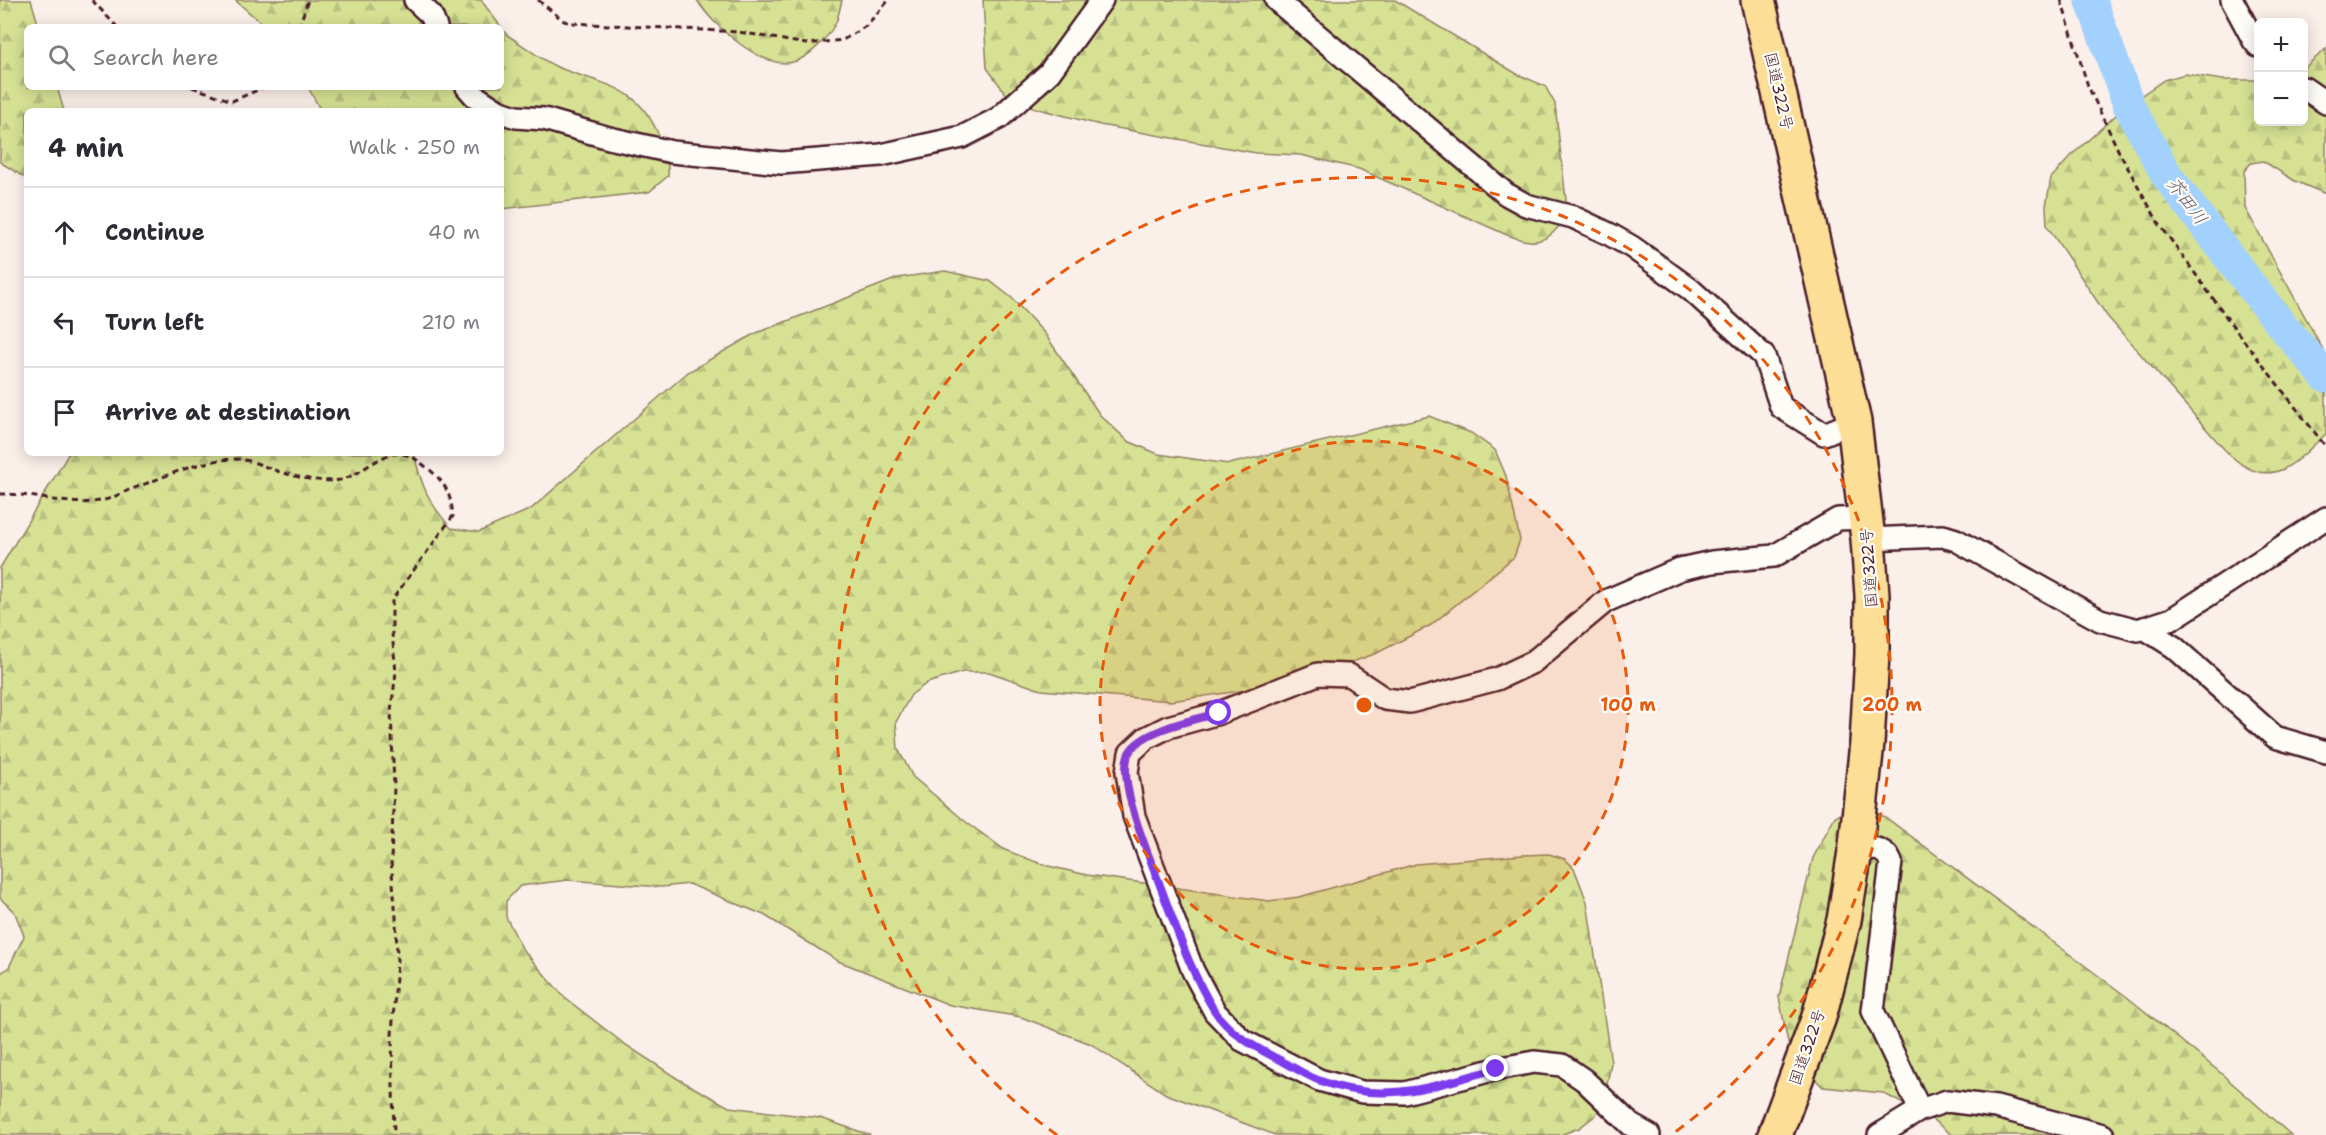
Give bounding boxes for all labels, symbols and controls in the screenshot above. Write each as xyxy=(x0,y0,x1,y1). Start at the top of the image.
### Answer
map controls xyxy=(2254,18,2308,126)
button: + xyxy=(2254,18,2308,72)
search box xyxy=(24,24,504,90)
icon: search xyxy=(45,41,78,74)
text: Search here xyxy=(93,43,219,72)
street label: 国道322号 xyxy=(1760,50,1798,132)
button: − xyxy=(2254,72,2308,126)
text: 4 min xyxy=(48,130,124,165)
text: Walk · 250 m xyxy=(349,134,480,160)
water label: 芥田川 xyxy=(2161,172,2213,230)
icon: ahead xyxy=(48,216,81,249)
text: Continue xyxy=(105,218,205,247)
text: 40 m xyxy=(428,219,480,245)
icon: left xyxy=(48,306,81,339)
text: Turn left xyxy=(105,308,204,337)
text: 210 m xyxy=(421,309,480,335)
icon: arrive xyxy=(48,396,81,429)
text: Arrive at destination xyxy=(105,398,351,427)
street label: 国道322号 xyxy=(1856,527,1882,609)
text: 100 m xyxy=(1600,693,1656,717)
text: 200 m xyxy=(1862,693,1923,717)
centre of rings xyxy=(1354,695,1374,715)
route start xyxy=(1205,699,1231,725)
street label: 国道322号 xyxy=(1784,1006,1830,1088)
route end xyxy=(1482,1055,1508,1081)

